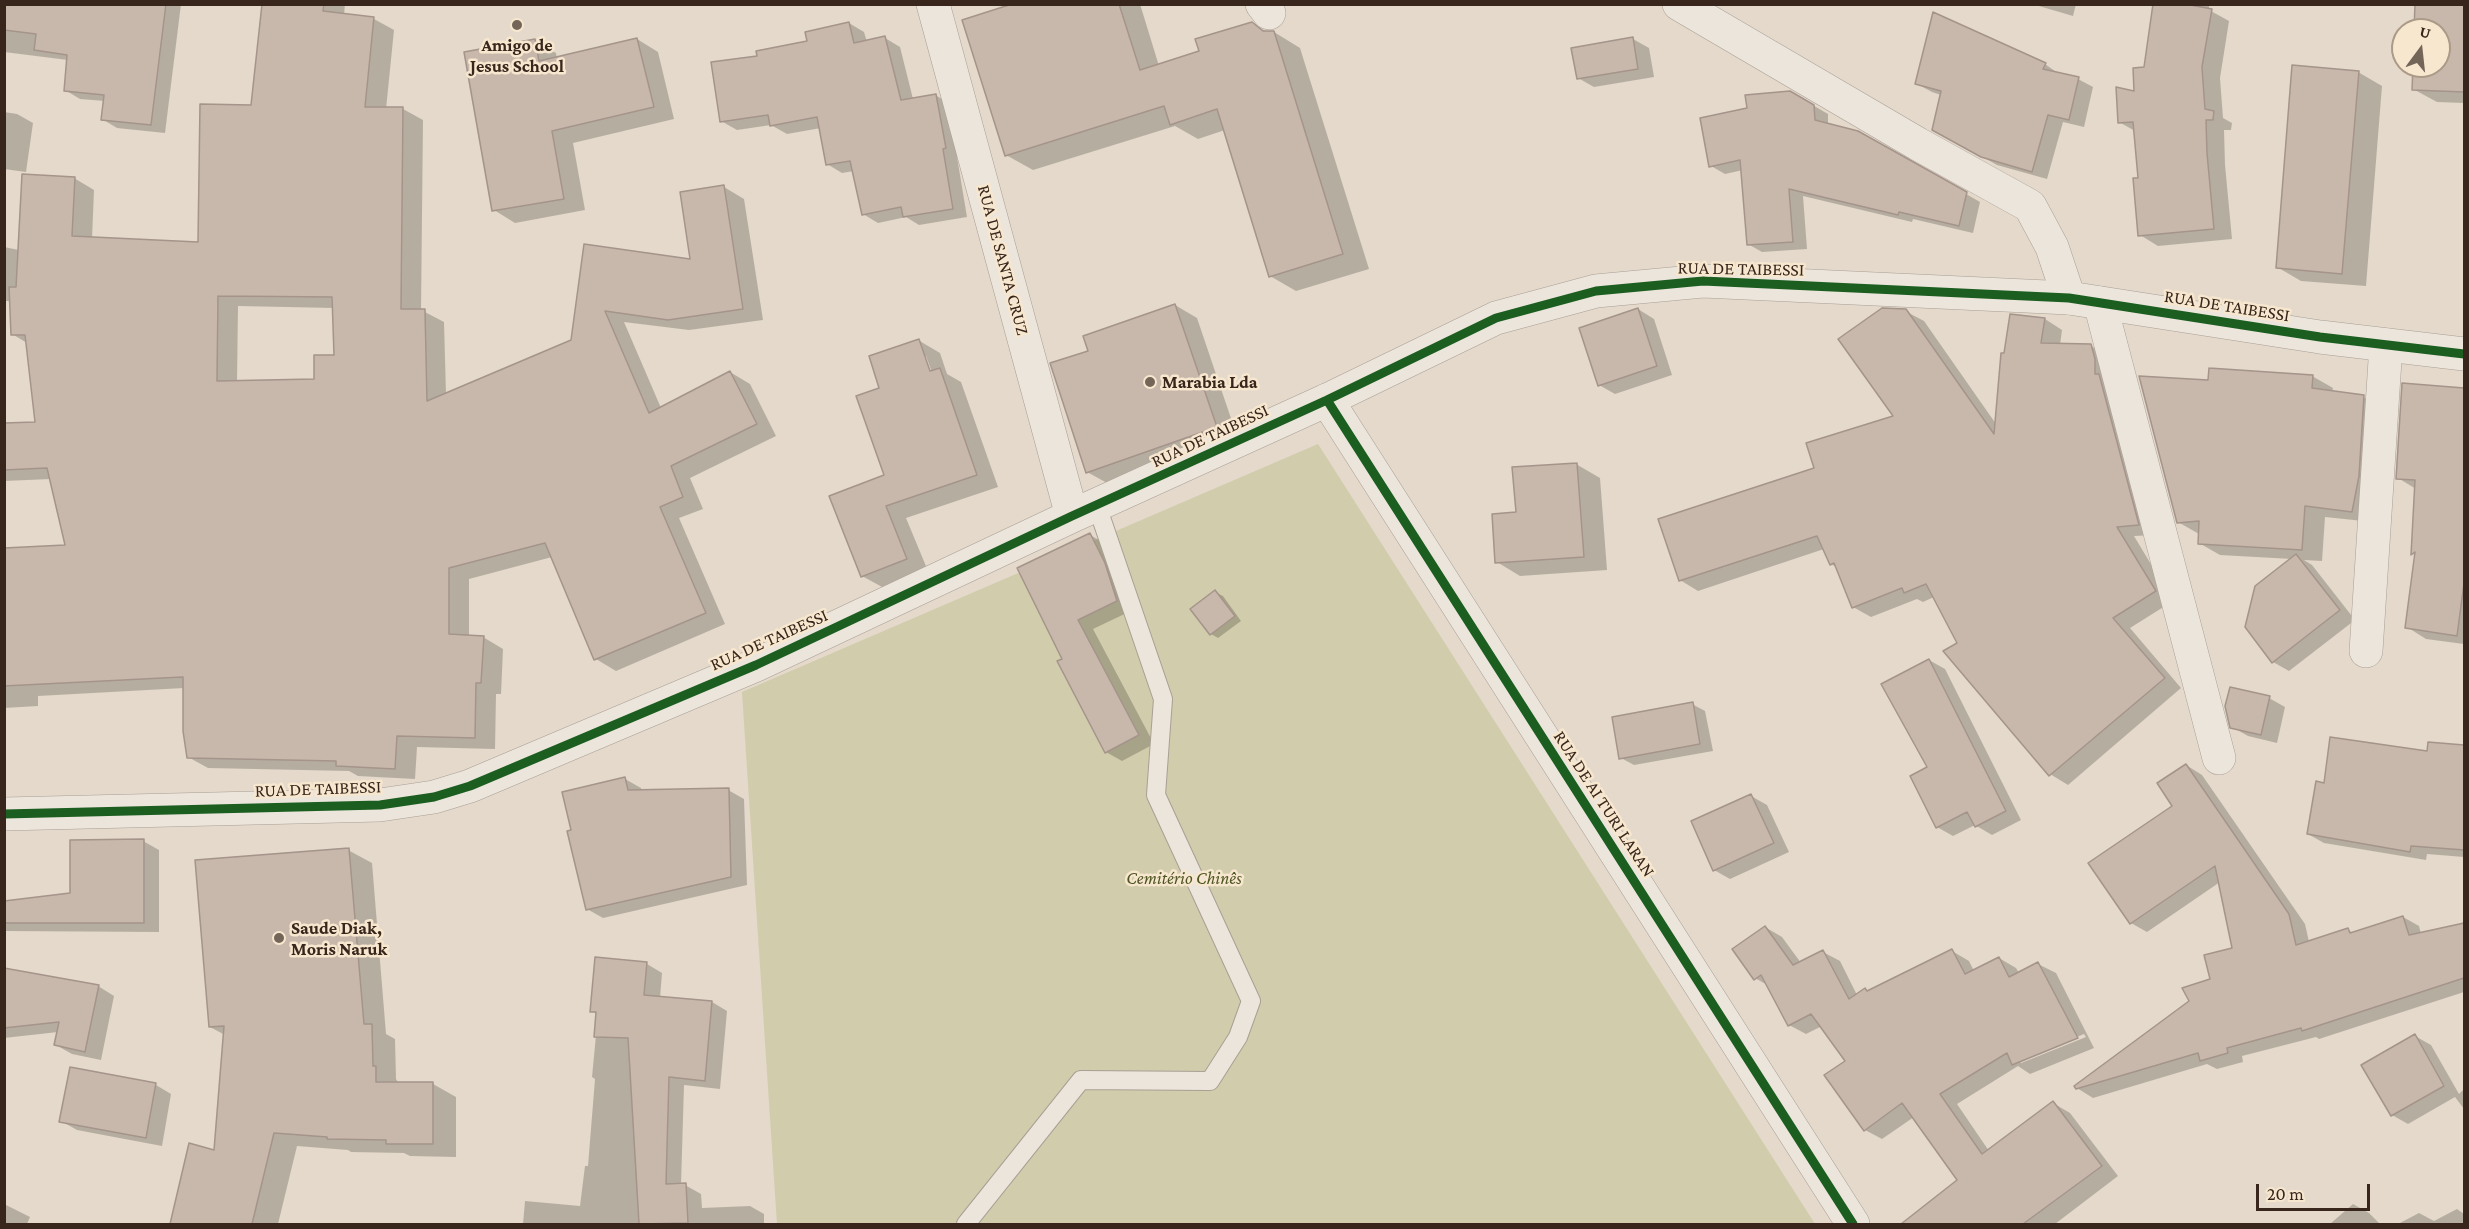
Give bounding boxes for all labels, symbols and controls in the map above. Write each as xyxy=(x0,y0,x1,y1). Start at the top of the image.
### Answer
marker: Amigo de Jesus School xyxy=(510,18,524,32)
north arrow xyxy=(2391,18,2451,78)
text: U xyxy=(2418,22,2433,42)
place label: Amigo de Jesus School xyxy=(470,34,564,76)
street label: RUA DE SANTA CRUZ xyxy=(973,183,1033,337)
street label: RUA DE TAIBESSI xyxy=(1678,257,1804,281)
street label: RUA DE TAIBESSI xyxy=(2163,285,2291,327)
place label: Marabia Lda xyxy=(1162,371,1258,393)
marker: Marabia Lda xyxy=(1143,375,1157,389)
street label: RUA DE TAIBESSI xyxy=(1148,399,1272,473)
street label: RUA DE TAIBESSI xyxy=(707,604,831,676)
street label: RUA DE AI TURI LARAN xyxy=(1549,727,1659,881)
street label: RUA DE TAIBESSI xyxy=(254,776,382,802)
park label: Cemitério Chinês xyxy=(1126,867,1242,889)
place label: Saude Diak, Moris Naruk xyxy=(291,917,387,960)
marker: Saude Diak, Moris Naruk xyxy=(272,931,286,945)
scale bar xyxy=(2259,1172,2373,1210)
text: 20 m xyxy=(2267,1184,2304,1204)

